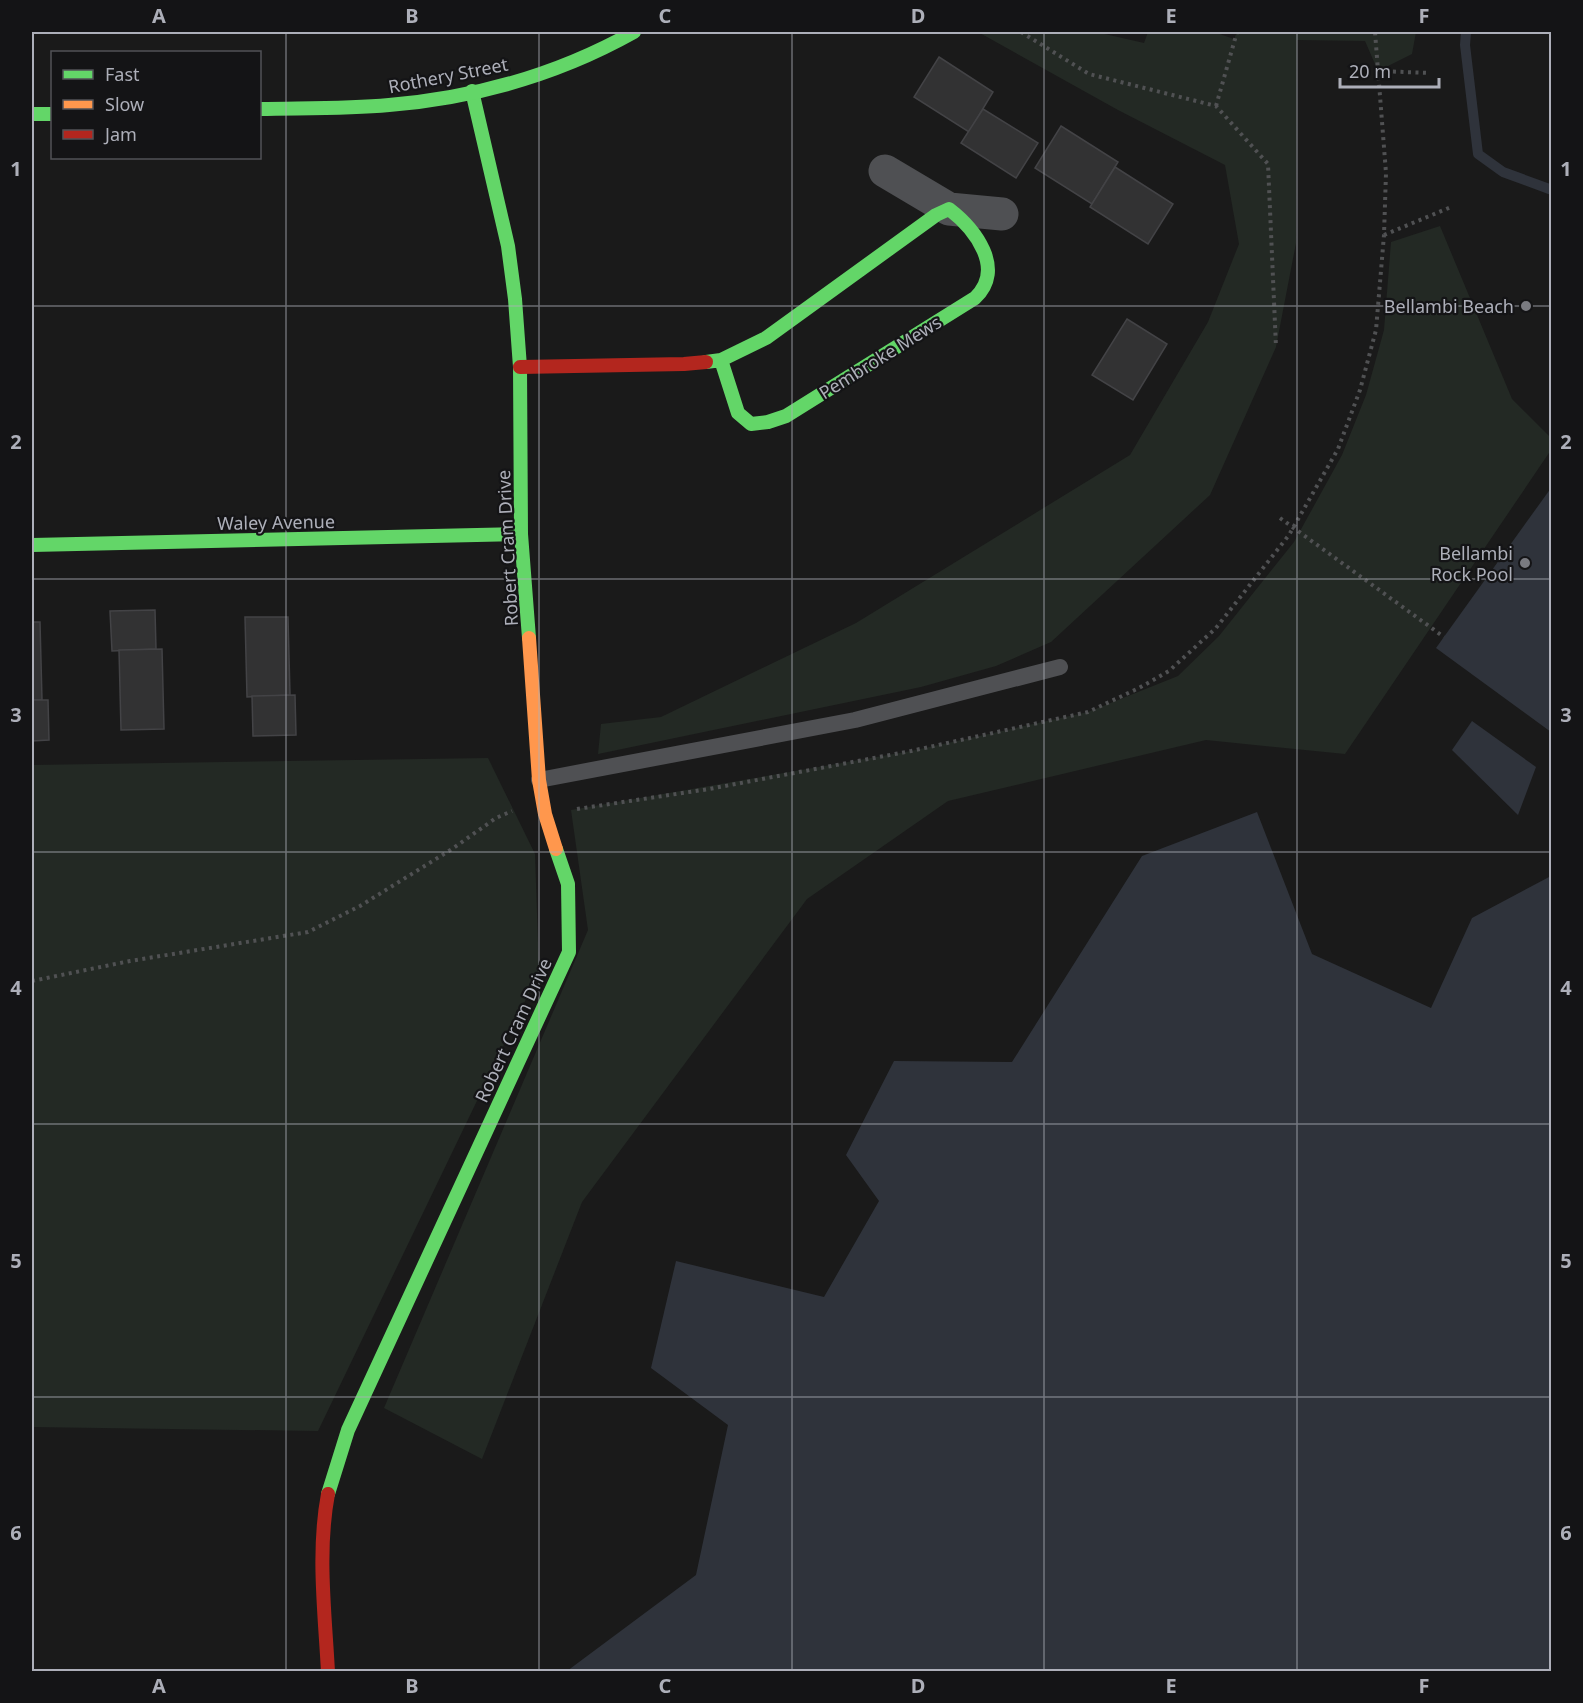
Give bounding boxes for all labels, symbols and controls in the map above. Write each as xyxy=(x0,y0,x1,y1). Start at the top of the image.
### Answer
text: A xyxy=(152,2,166,29)
text: B xyxy=(405,2,419,29)
text: C xyxy=(659,2,672,29)
text: D xyxy=(911,2,925,29)
text: E xyxy=(1165,2,1177,29)
text: F xyxy=(1419,2,1429,29)
legend xyxy=(51,51,261,159)
scale bar xyxy=(1340,51,1439,89)
street label: Rothery Street xyxy=(386,52,510,98)
text: 20 m xyxy=(1349,59,1391,83)
text: Fast xyxy=(105,62,140,86)
text: Slow xyxy=(105,92,144,116)
text: Jam xyxy=(103,122,137,146)
text: 1 xyxy=(10,155,22,182)
text: 1 xyxy=(1560,155,1572,182)
place label: Bellambi Beach xyxy=(1384,294,1514,318)
marker: Bellambi Beach xyxy=(1519,299,1533,313)
street label: Pembroke Mews xyxy=(814,310,946,404)
text: 2 xyxy=(10,428,22,455)
text: 2 xyxy=(1560,428,1572,455)
street label: Robert Cram Drive xyxy=(491,469,523,627)
street label: Waley Avenue xyxy=(217,509,335,535)
place label: Bellambi Rock Pool xyxy=(1431,541,1513,586)
marker: Bellambi Rock Pool xyxy=(1518,556,1532,570)
text: 3 xyxy=(10,701,22,728)
text: 3 xyxy=(1560,701,1572,728)
street label: Robert Cram Drive xyxy=(469,954,557,1106)
text: 4 xyxy=(10,974,22,1001)
text: 4 xyxy=(1560,974,1572,1001)
text: 5 xyxy=(10,1247,22,1274)
text: 5 xyxy=(1560,1247,1572,1274)
text: 6 xyxy=(10,1519,22,1546)
text: 6 xyxy=(1560,1519,1572,1546)
text: A xyxy=(152,1672,166,1699)
text: B xyxy=(405,1672,419,1699)
text: C xyxy=(659,1672,672,1699)
text: D xyxy=(911,1672,925,1699)
text: E xyxy=(1165,1672,1177,1699)
text: F xyxy=(1419,1672,1429,1699)

